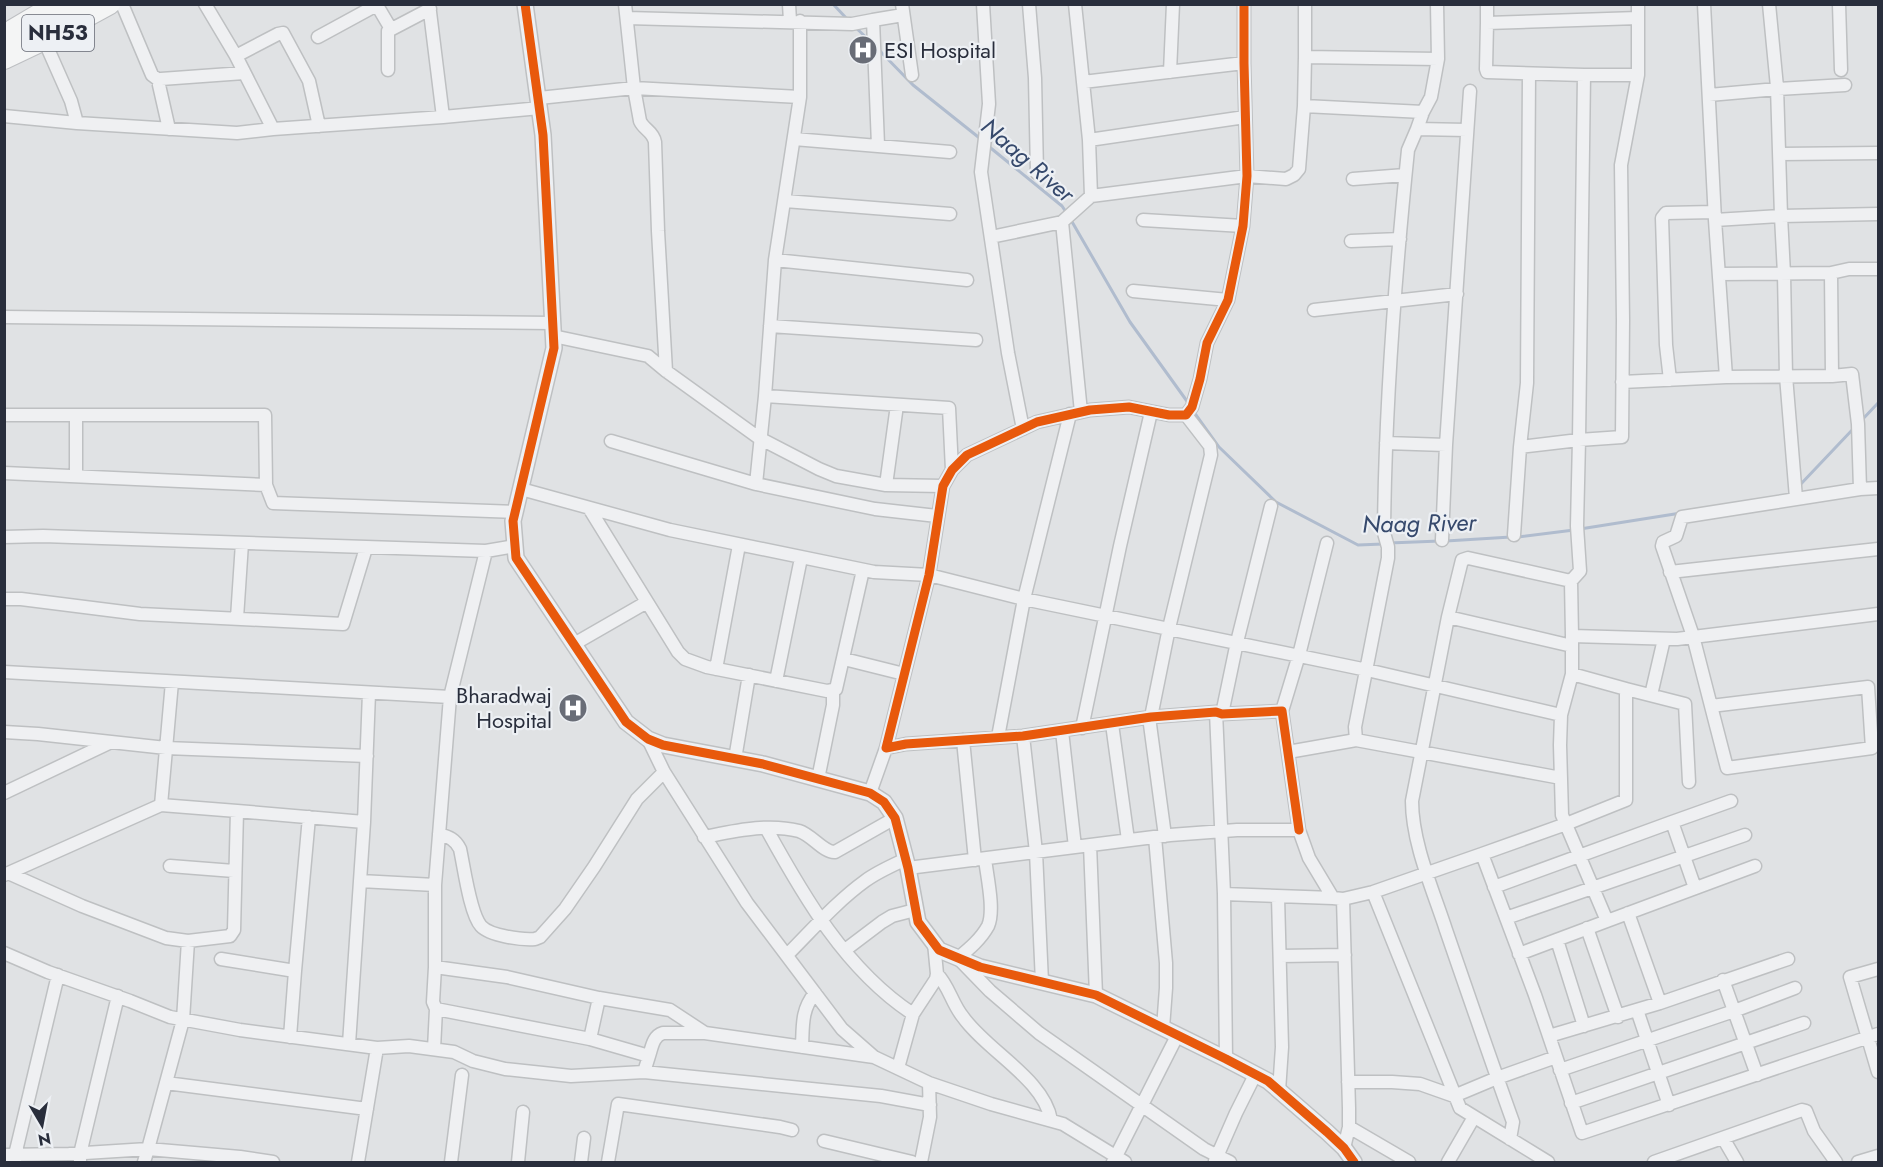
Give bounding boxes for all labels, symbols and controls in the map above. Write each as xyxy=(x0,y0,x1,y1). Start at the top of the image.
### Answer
road number: NH53 xyxy=(22,15,94,51)
hospital icon: ESI Hospital xyxy=(847,34,879,66)
place label: ESI Hospital xyxy=(884,34,996,66)
water label: Naag River xyxy=(973,109,1084,212)
water label: Naag River xyxy=(1362,504,1478,541)
place label: Bharadwaj Hospital xyxy=(456,679,552,736)
hospital icon: Bharadwaj Hospital xyxy=(557,692,589,724)
north arrow xyxy=(12,1095,72,1155)
text: N xyxy=(36,1127,53,1152)

